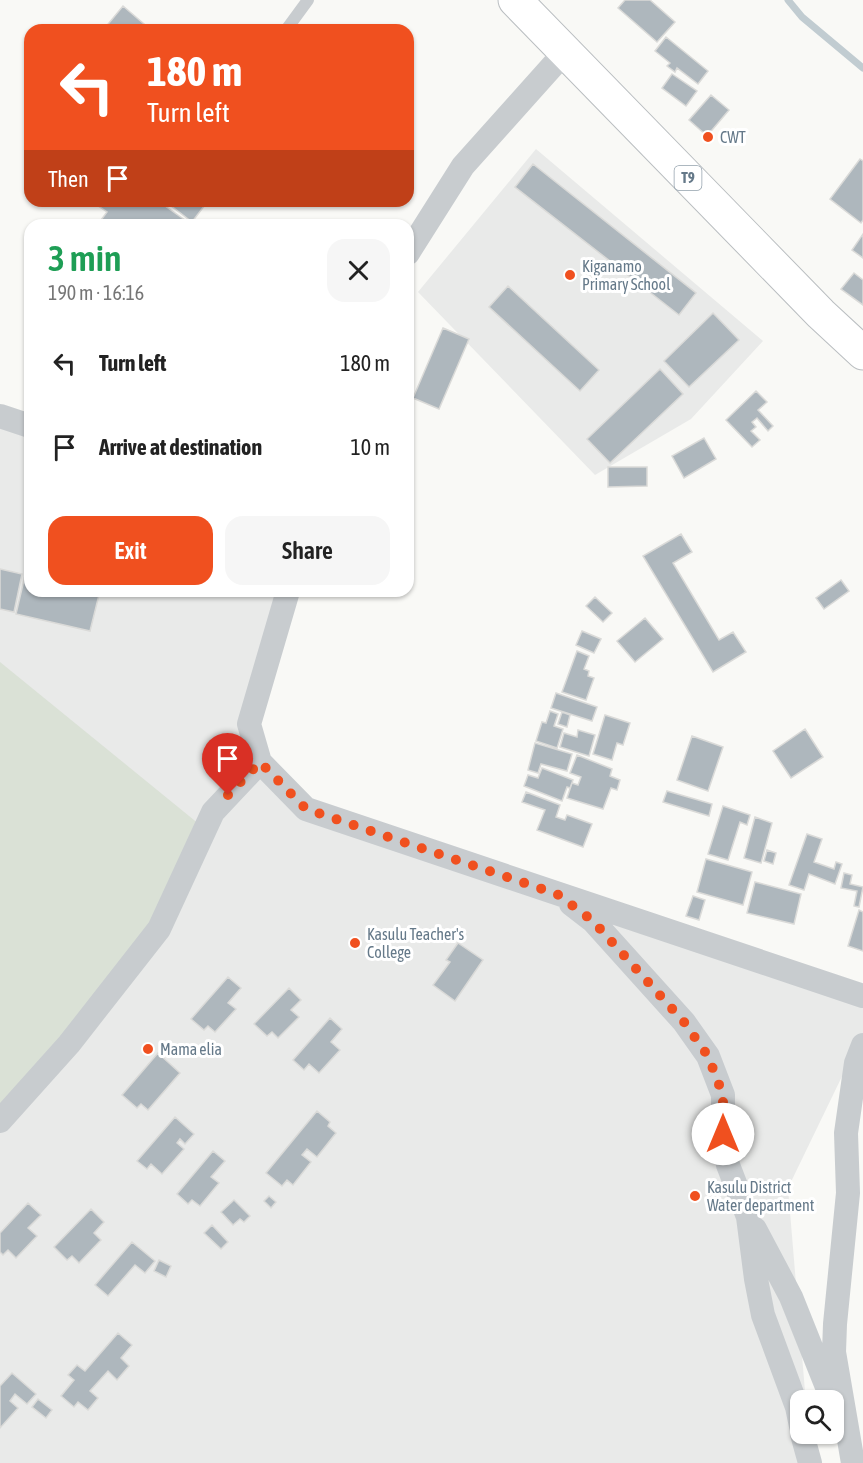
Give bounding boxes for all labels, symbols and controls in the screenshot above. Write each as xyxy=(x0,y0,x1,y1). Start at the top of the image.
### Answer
text: 180 m xyxy=(147,47,242,95)
icon: left xyxy=(48,48,126,126)
text: Turn left xyxy=(147,97,230,128)
place label: CWT xyxy=(720,128,746,146)
marker: CWT xyxy=(701,130,715,144)
icon: arrive xyxy=(101,162,134,195)
text: Then xyxy=(48,166,89,192)
road number: T9 xyxy=(674,166,702,190)
text: 3 min xyxy=(48,237,122,279)
button: close xyxy=(327,239,390,302)
place label: Kiganamo Primary School xyxy=(582,257,671,294)
marker: Kiganamo Primary School xyxy=(563,268,577,282)
text: 190 m · 16:16 xyxy=(48,281,144,304)
icon: left xyxy=(48,347,81,380)
text: Turn left xyxy=(99,350,166,376)
text: 180 m xyxy=(340,350,390,376)
icon: arrive xyxy=(48,431,81,464)
text: Arrive at destination xyxy=(99,434,262,460)
text: 10 m xyxy=(350,434,390,460)
button: Exit xyxy=(48,516,213,585)
button: Share xyxy=(225,516,390,585)
pin xyxy=(202,733,253,795)
icon: arrive xyxy=(211,742,244,775)
place label: Kasulu Teacher's College xyxy=(367,925,465,962)
marker: Kasulu Teacher's College xyxy=(348,936,362,950)
place label: Mama elia xyxy=(160,1040,222,1058)
marker: Mama elia xyxy=(141,1042,155,1056)
position arrow xyxy=(691,1102,755,1166)
place label: Kasulu District Water department xyxy=(707,1178,815,1215)
marker: Kasulu District Water department xyxy=(688,1189,702,1203)
map controls xyxy=(790,1390,844,1444)
button: search xyxy=(790,1390,844,1444)

